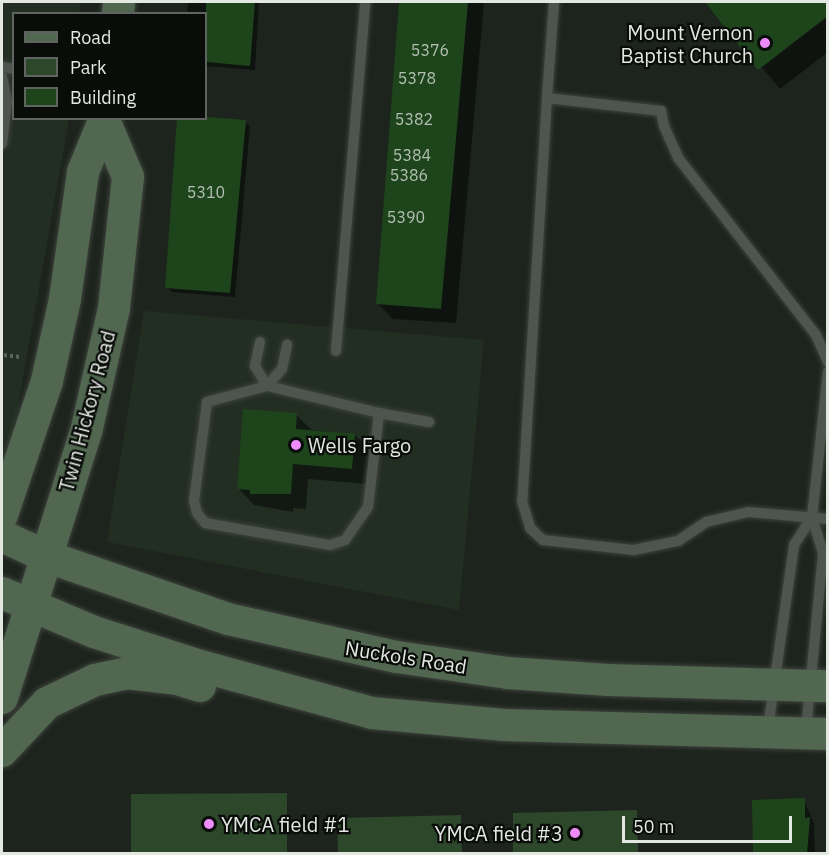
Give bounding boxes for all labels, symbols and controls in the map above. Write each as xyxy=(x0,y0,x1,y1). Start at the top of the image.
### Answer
legend xyxy=(12,12,207,120)
place label: Mount Vernon Baptist Church xyxy=(621,20,753,67)
text: Road xyxy=(70,26,111,49)
marker: Mount Vernon Baptist Church xyxy=(758,36,772,50)
house number: 5376 xyxy=(411,40,449,60)
text: Park xyxy=(70,56,106,79)
house number: 5378 xyxy=(398,68,436,88)
text: Building xyxy=(70,86,136,109)
house number: 5382 xyxy=(395,109,433,129)
house number: 5384 xyxy=(393,145,431,165)
house number: 5386 xyxy=(390,165,428,185)
house number: 5310 xyxy=(187,182,225,202)
house number: 5390 xyxy=(387,207,425,227)
street label: Twin Hickory Road xyxy=(54,328,120,494)
place label: Wells Fargo xyxy=(308,433,411,457)
marker: Wells Fargo xyxy=(289,438,303,452)
street label: Nuckols Road xyxy=(343,636,469,678)
scale bar xyxy=(625,804,794,842)
place label: YMCA field #1 xyxy=(221,812,349,836)
text: 50 m xyxy=(633,815,675,838)
marker: YMCA field #1 xyxy=(202,817,216,831)
place label: YMCA field #3 xyxy=(435,821,563,845)
marker: YMCA field #3 xyxy=(568,826,582,840)

